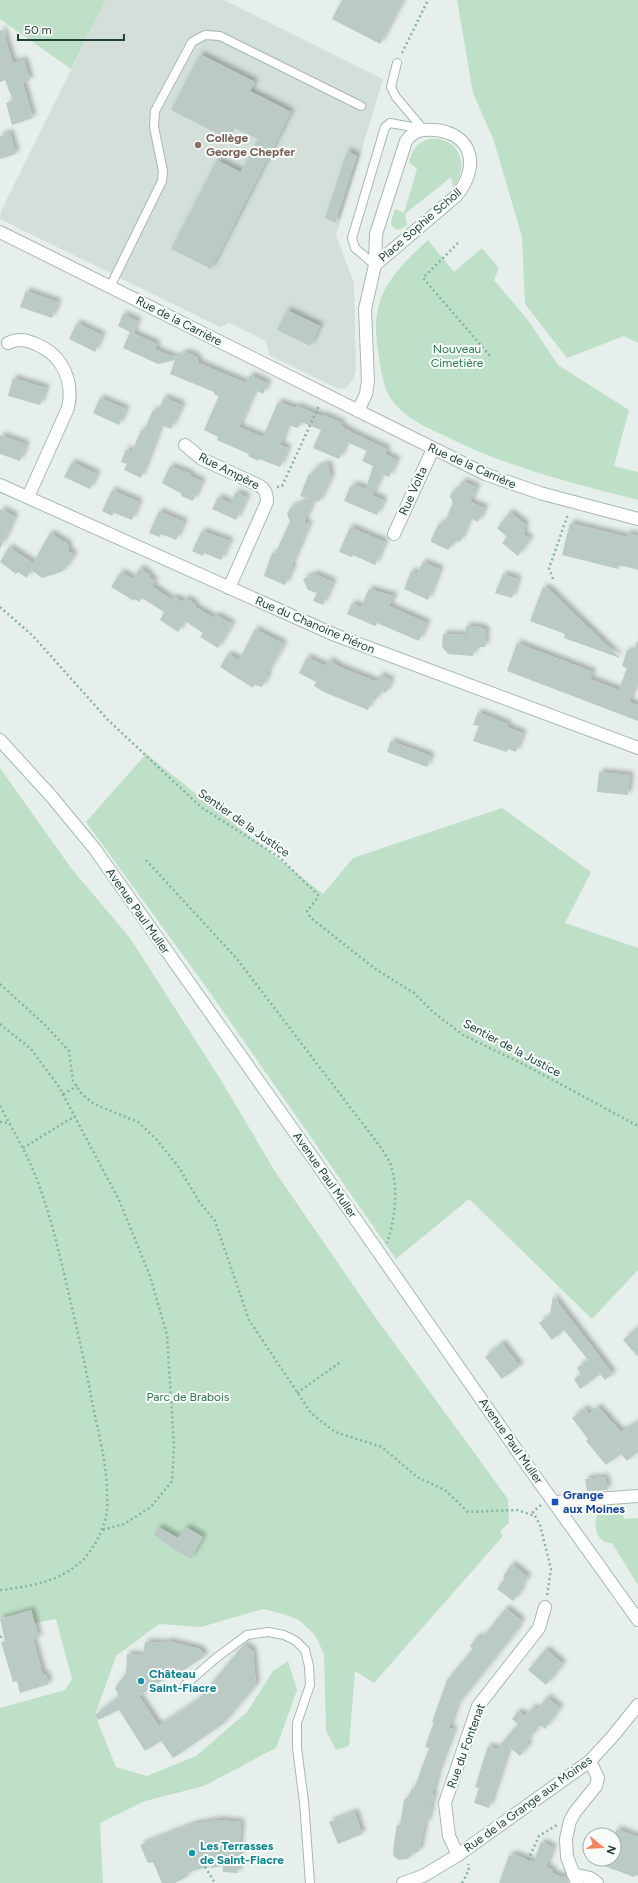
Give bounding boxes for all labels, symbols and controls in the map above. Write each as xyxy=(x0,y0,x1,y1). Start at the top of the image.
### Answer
scale bar xyxy=(18,16,124,42)
text: 50 m xyxy=(24,23,52,37)
place label: Collège George Chepfer xyxy=(206,131,295,159)
marker: Collège George Chepfer xyxy=(193,140,203,150)
street label: Place Sophie Scholl xyxy=(376,185,464,265)
street label: Rue de la Carrière xyxy=(134,293,225,349)
park label: Nouveau Cimetière xyxy=(431,342,484,370)
street label: Rue de la Carrière xyxy=(426,440,519,492)
street label: Rue Ampère xyxy=(196,450,262,492)
street label: Rue Volta xyxy=(396,464,430,518)
street label: Rue du Chanoine Piéron xyxy=(253,593,377,657)
street label: Sentier de la Justice xyxy=(195,786,293,860)
street label: Avenue Paul Muller xyxy=(103,865,173,957)
street label: Sentier de la Justice xyxy=(461,1016,564,1080)
street label: Avenue Paul Muller xyxy=(290,1129,360,1221)
park label: Parc de Brabois xyxy=(147,1390,230,1404)
street label: Avenue Paul Muller xyxy=(476,1395,546,1487)
place label: Grange aux Moines xyxy=(563,1488,625,1516)
marker: Grange aux Moines xyxy=(550,1497,560,1507)
place label: Château Saint-Fiacre xyxy=(149,1667,217,1695)
marker: Château Saint-Fiacre xyxy=(136,1676,146,1686)
street label: Rue du Fontenat xyxy=(444,1701,488,1790)
street label: Rue de la Grange aux Moines xyxy=(461,1753,595,1855)
north arrow xyxy=(582,1827,622,1867)
place label: Les Terrasses de Saint-Fiacre xyxy=(200,1839,284,1867)
text: N xyxy=(604,1844,619,1856)
marker: Les Terrasses de Saint-Fiacre xyxy=(187,1848,197,1858)

